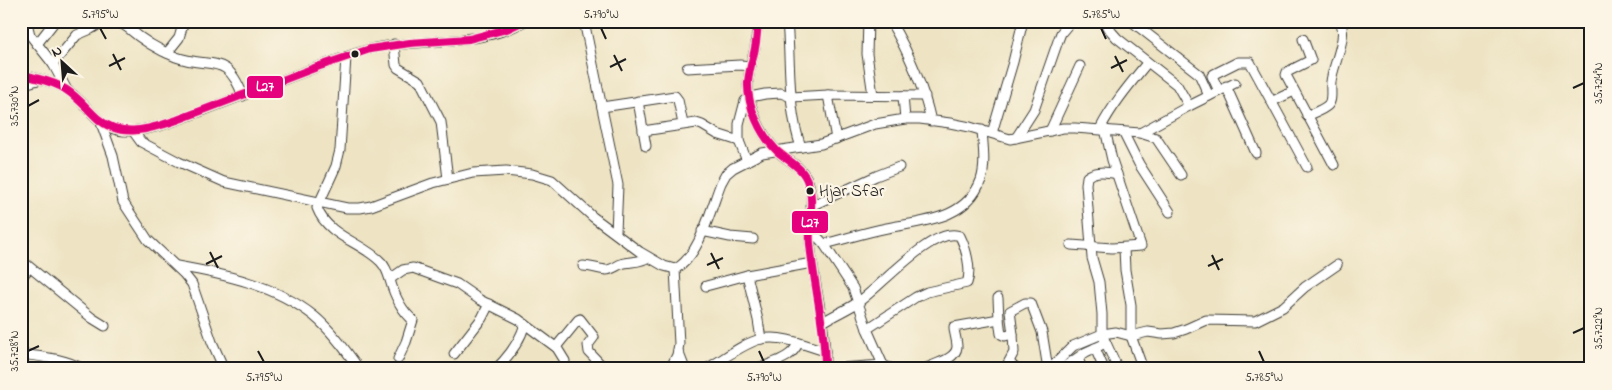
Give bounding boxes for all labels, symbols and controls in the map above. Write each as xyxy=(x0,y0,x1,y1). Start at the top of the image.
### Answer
text: 5.795°W xyxy=(81,6,119,24)
text: 5.790°W xyxy=(583,6,619,24)
text: 5.785°W xyxy=(1082,6,1120,24)
north arrow xyxy=(38,38,88,88)
text: N xyxy=(48,40,66,63)
unlabelled marker xyxy=(350,49,360,59)
text: 35.724°N xyxy=(1590,62,1608,104)
line badge: L27 xyxy=(246,75,284,99)
text: L27 xyxy=(256,77,274,98)
text: 35.730°N xyxy=(6,86,24,126)
place label: Hjar Sfar xyxy=(819,179,885,204)
marker: Hjar Sfar xyxy=(805,186,815,196)
line badge: L27 xyxy=(791,210,829,234)
text: L27 xyxy=(801,213,819,234)
text: 35.722°N xyxy=(1590,307,1608,349)
text: 35.728°N xyxy=(6,331,24,372)
text: 5.795°W xyxy=(245,369,283,387)
text: 5.790°W xyxy=(746,369,782,387)
text: 5.785°W xyxy=(1245,369,1283,387)

